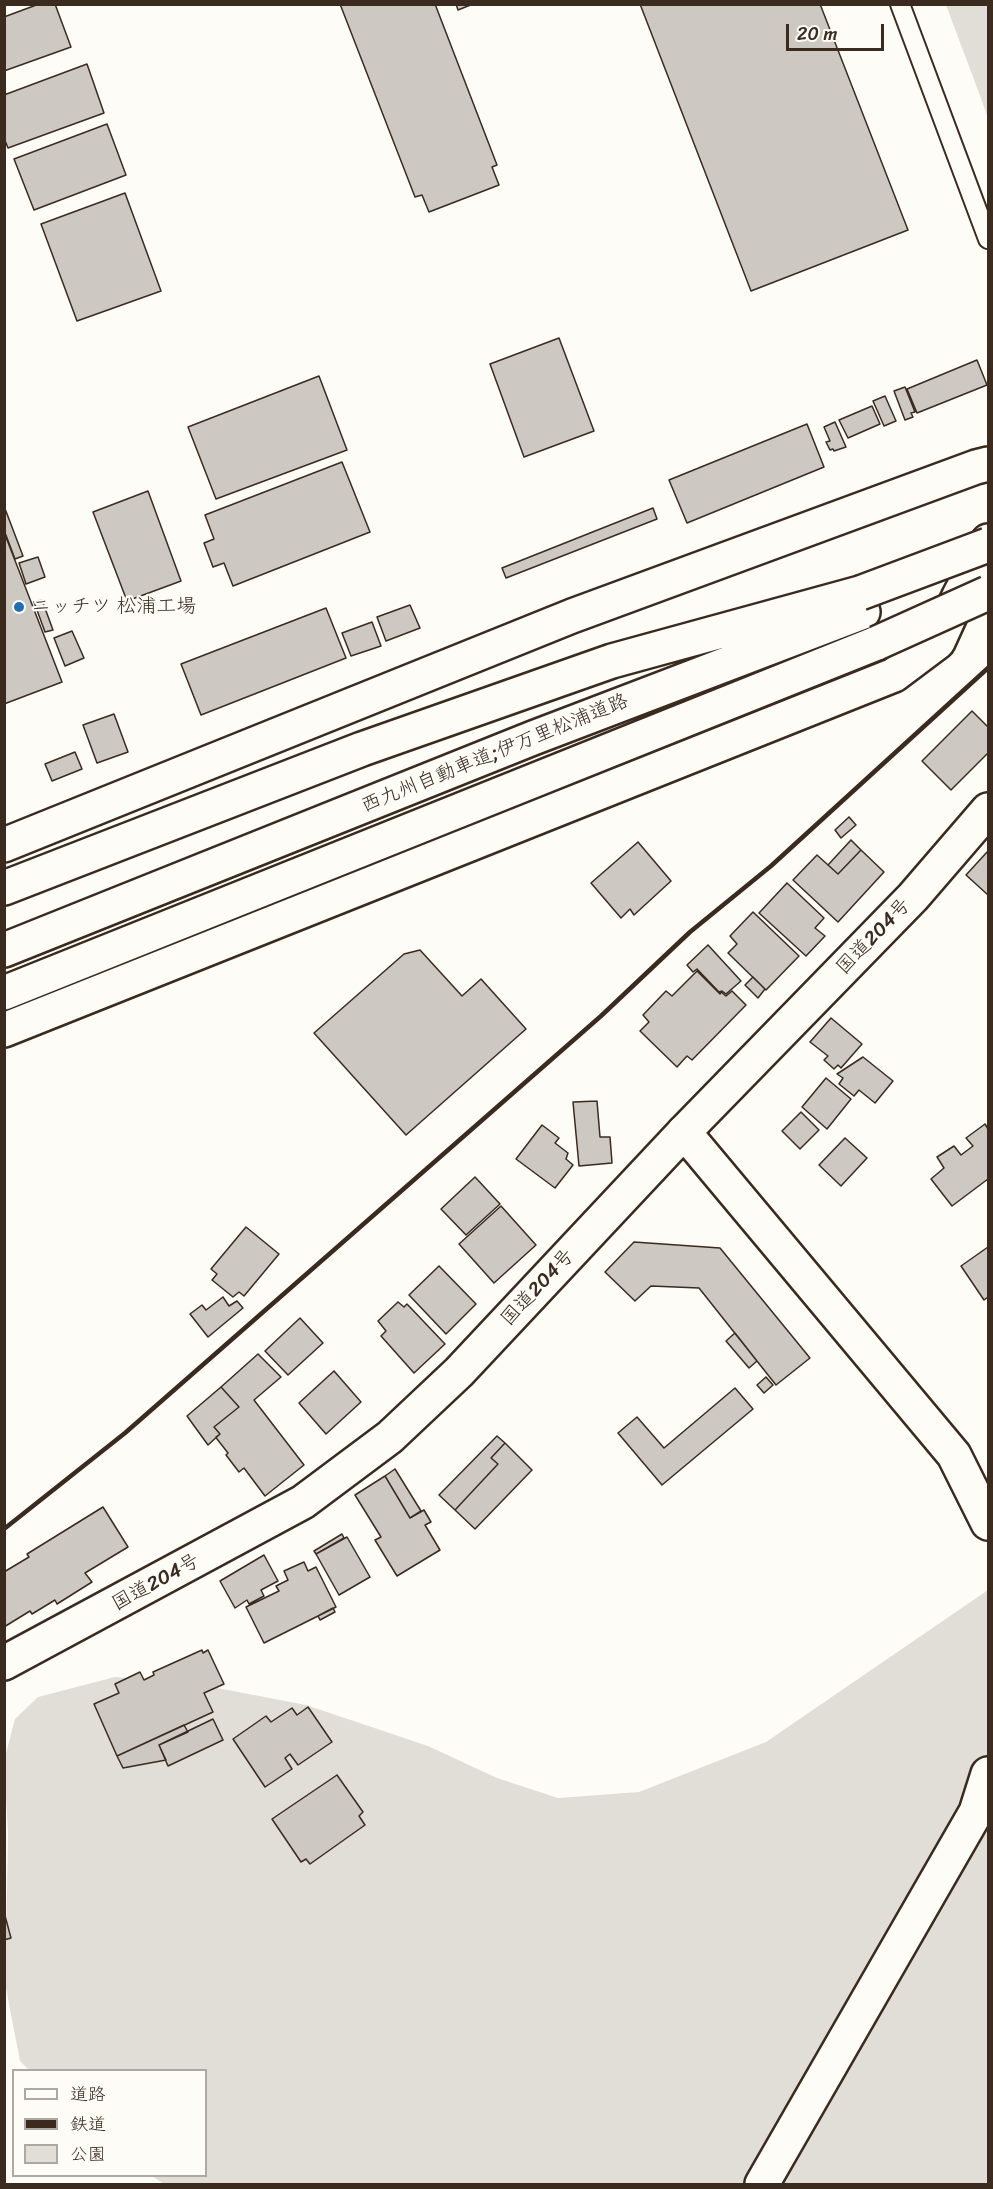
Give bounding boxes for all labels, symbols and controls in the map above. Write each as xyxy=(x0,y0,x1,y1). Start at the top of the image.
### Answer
scale bar xyxy=(789,12,886,50)
text: 20 m xyxy=(797,18,837,50)
place label: ニッチツ 松浦工場 xyxy=(31,595,196,619)
marker: ニッチツ 松浦工場 xyxy=(12,600,26,614)
street label: 西九州自動車道;伊万里松浦道路 xyxy=(358,689,632,819)
street label: 国道204号 xyxy=(832,894,916,980)
street label: 国道204号 xyxy=(496,1244,580,1332)
street label: 国道204号 xyxy=(108,1549,204,1617)
legend xyxy=(12,2069,207,2177)
text: 道路 xyxy=(70,2078,106,2110)
text: 鉄道 xyxy=(70,2108,106,2140)
text: 公園 xyxy=(70,2138,106,2170)

